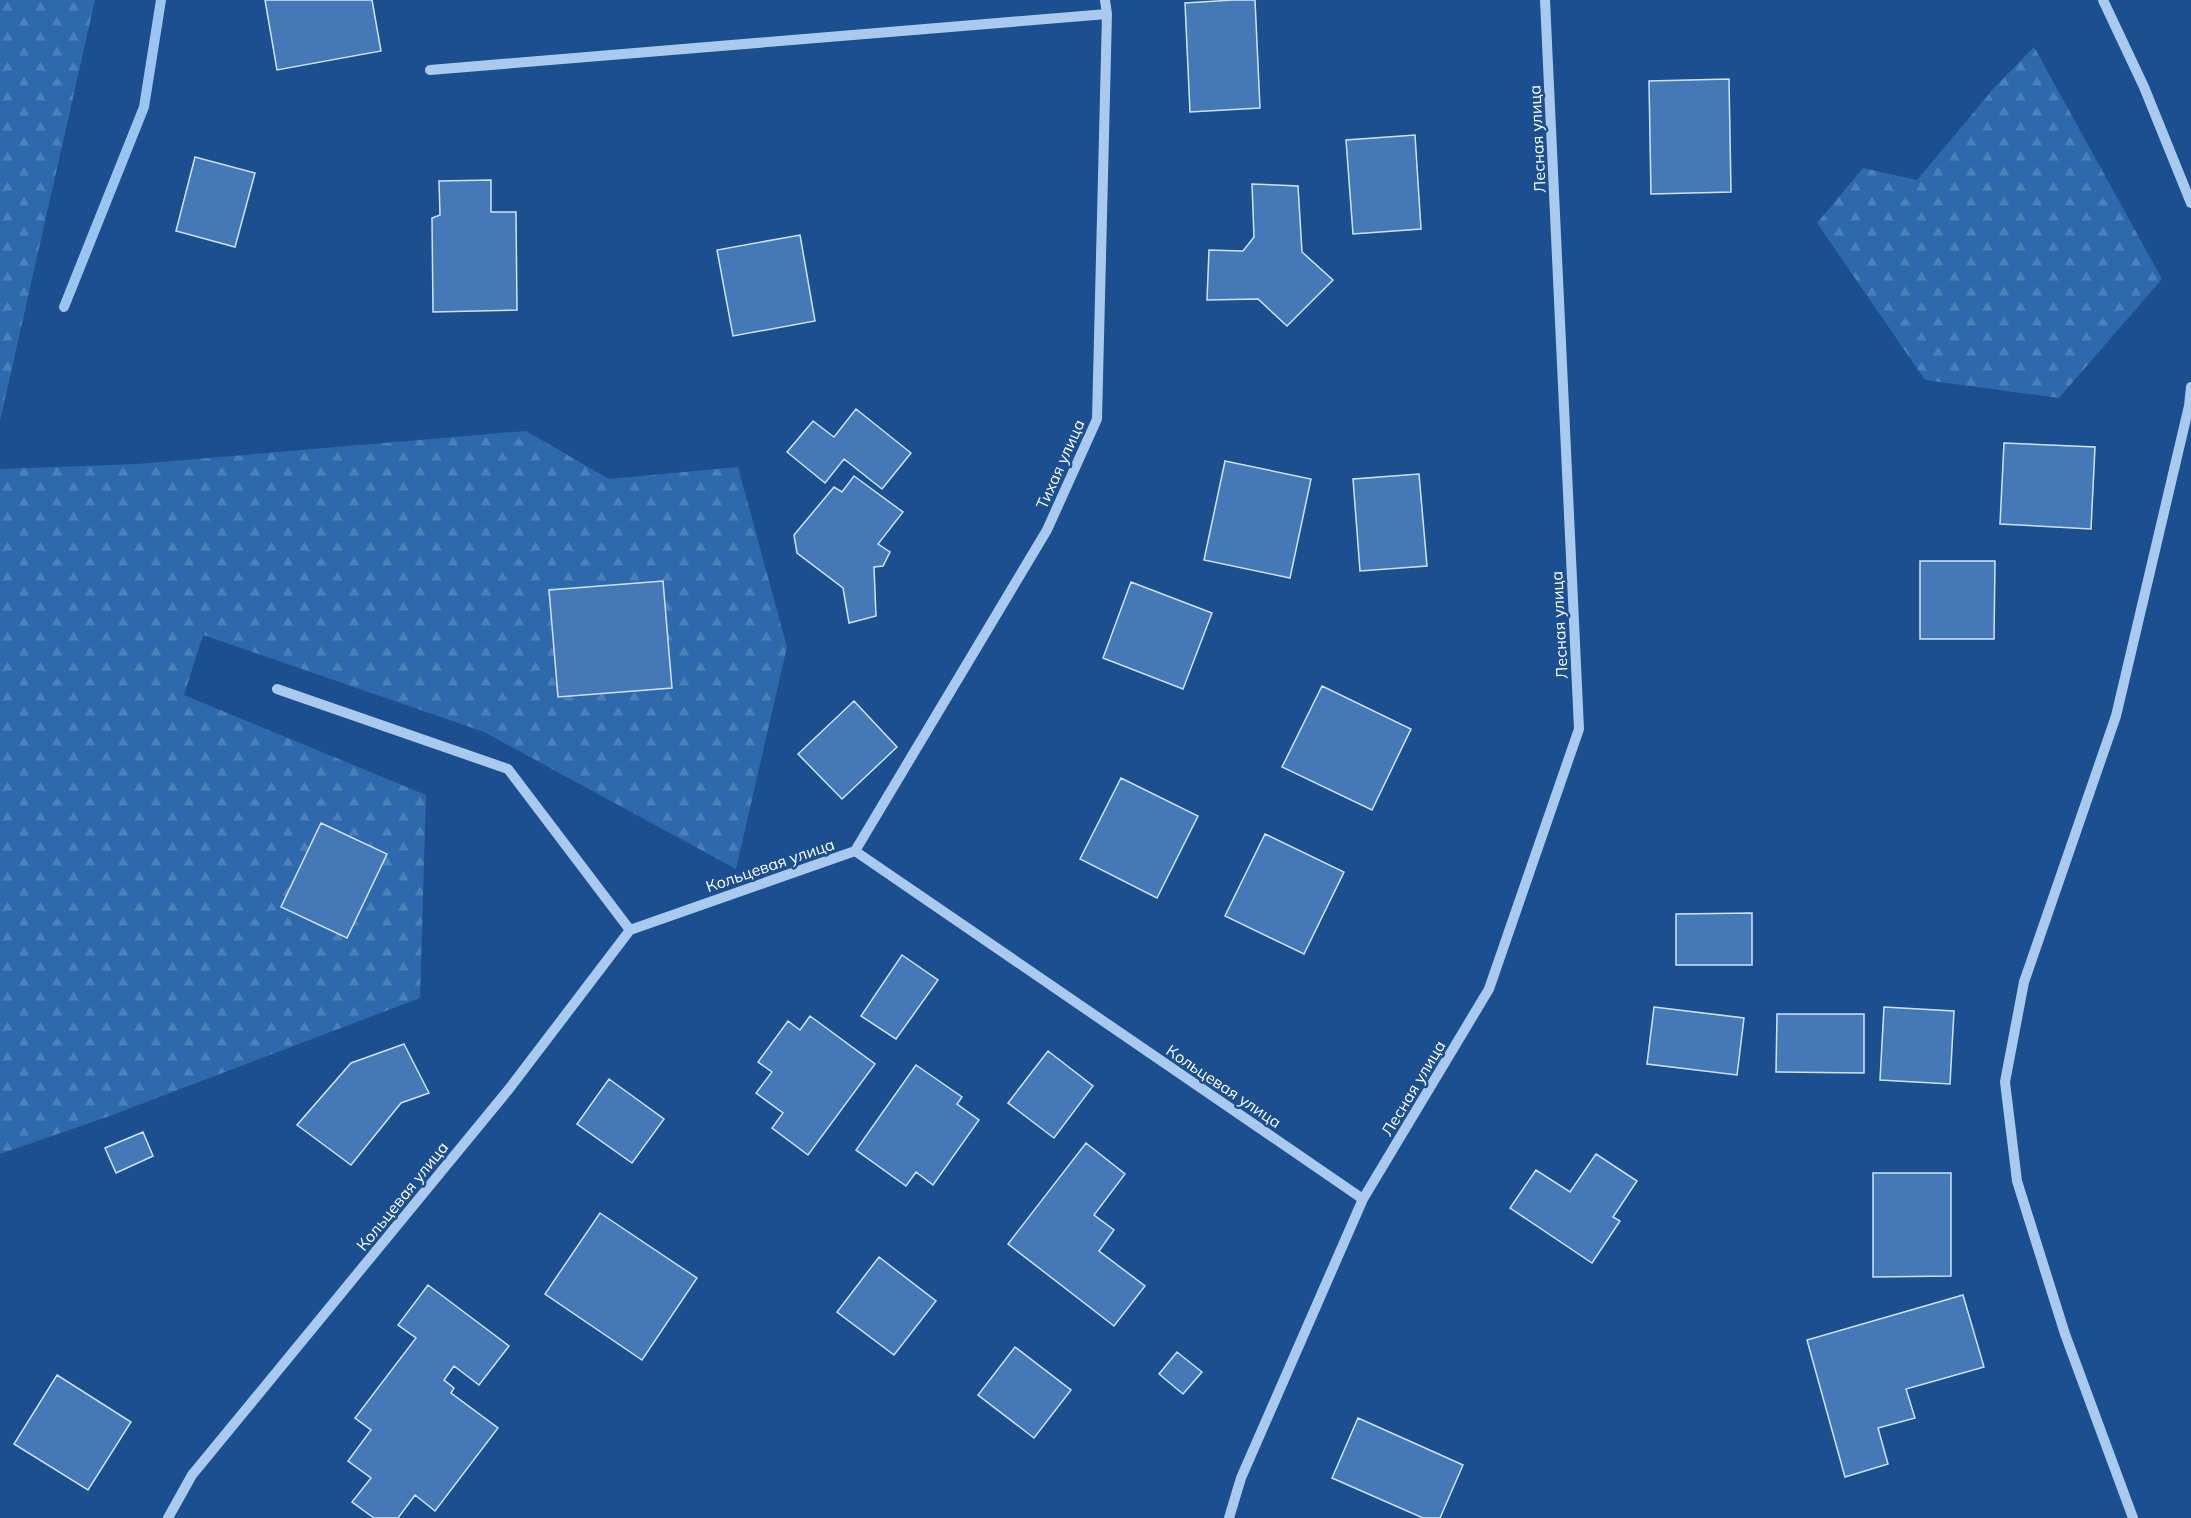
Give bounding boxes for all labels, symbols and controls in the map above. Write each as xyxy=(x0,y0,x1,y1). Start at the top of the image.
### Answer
street label: Лесная улица xyxy=(1524,85,1550,193)
street label: Тихая улица xyxy=(1031,416,1089,512)
street label: Лесная улица xyxy=(1546,571,1572,679)
street label: Кольцевая улица xyxy=(703,834,837,896)
street label: Лесная улица xyxy=(1377,1037,1449,1139)
street label: Кольцевая улица xyxy=(1163,1040,1285,1132)
street label: Кольцевая улица xyxy=(352,1137,452,1255)

